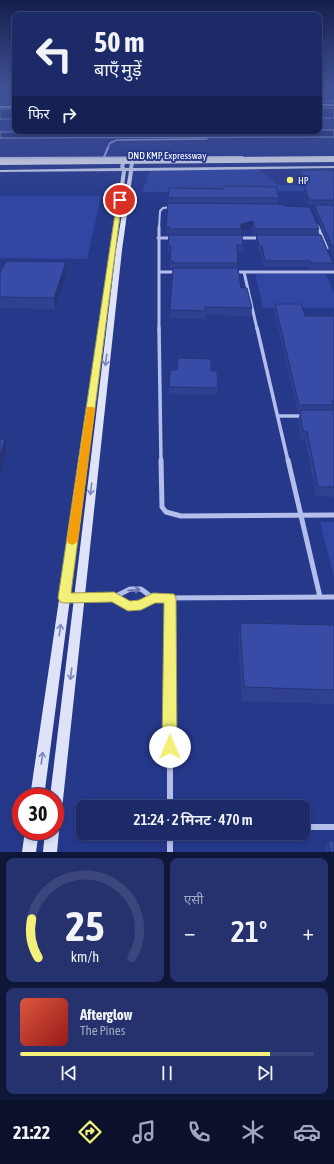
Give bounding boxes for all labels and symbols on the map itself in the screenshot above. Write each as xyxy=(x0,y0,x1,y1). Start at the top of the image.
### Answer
street label: DND KMP Expressway xyxy=(128,150,206,161)
marker: HP xyxy=(285,175,295,185)
place label: HP xyxy=(298,175,309,186)
pin xyxy=(103,183,137,217)
one-way arrow xyxy=(103,353,110,366)
one-way arrow xyxy=(87,482,95,495)
one-way arrow xyxy=(127,586,140,593)
one-way arrow xyxy=(56,624,64,637)
one-way arrow xyxy=(67,667,75,680)
position arrow xyxy=(149,726,191,768)
one-way arrow xyxy=(38,752,46,765)
speed limit sign: 30 xyxy=(12,788,64,840)

